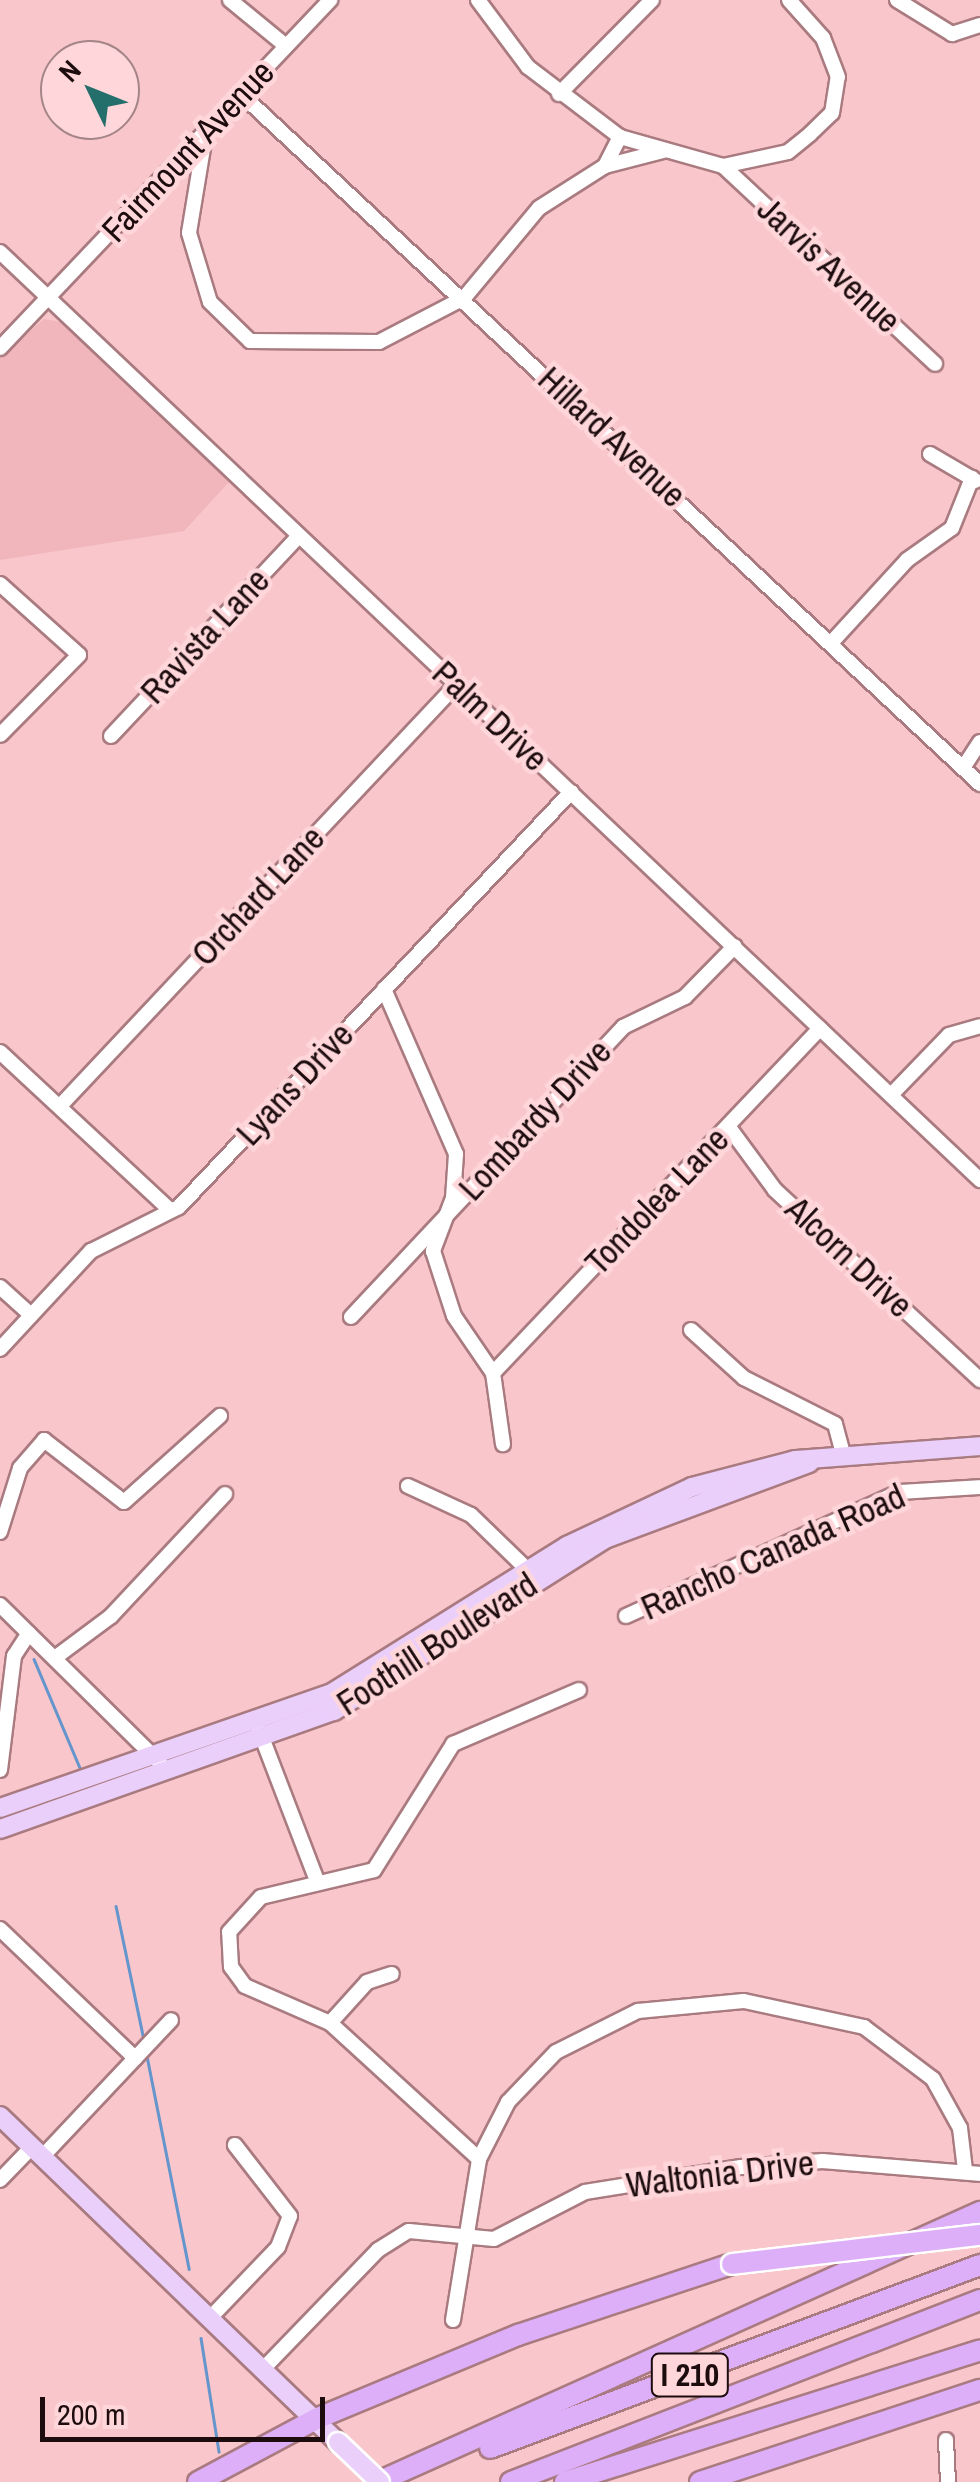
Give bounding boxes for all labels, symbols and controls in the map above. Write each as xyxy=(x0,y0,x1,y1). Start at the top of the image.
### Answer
north arrow xyxy=(40,40,140,140)
street label: Fairmount Avenue xyxy=(93,51,283,251)
text: N xyxy=(50,52,89,90)
street label: Jarvis Avenue xyxy=(748,188,910,342)
street label: Hillard Avenue xyxy=(529,358,695,516)
street label: Ravista Lane xyxy=(132,560,278,712)
street label: Palm Drive xyxy=(424,652,556,780)
street label: Orchard Lane xyxy=(183,818,333,974)
street label: Lyans Drive xyxy=(228,1014,362,1154)
street label: Lombardy Drive xyxy=(450,1031,620,1209)
street label: Tondolea Lane xyxy=(576,1119,738,1283)
street label: Alcorn Drive xyxy=(777,1188,921,1326)
street label: Rancho Canada Road xyxy=(635,1475,911,1629)
street label: Foothill Boulevard xyxy=(329,1564,545,1724)
street label: Waltonia Drive xyxy=(624,2142,816,2206)
road number: I 210 xyxy=(650,2348,730,2402)
scale bar xyxy=(45,2377,330,2439)
text: 200 m xyxy=(57,2394,125,2434)

